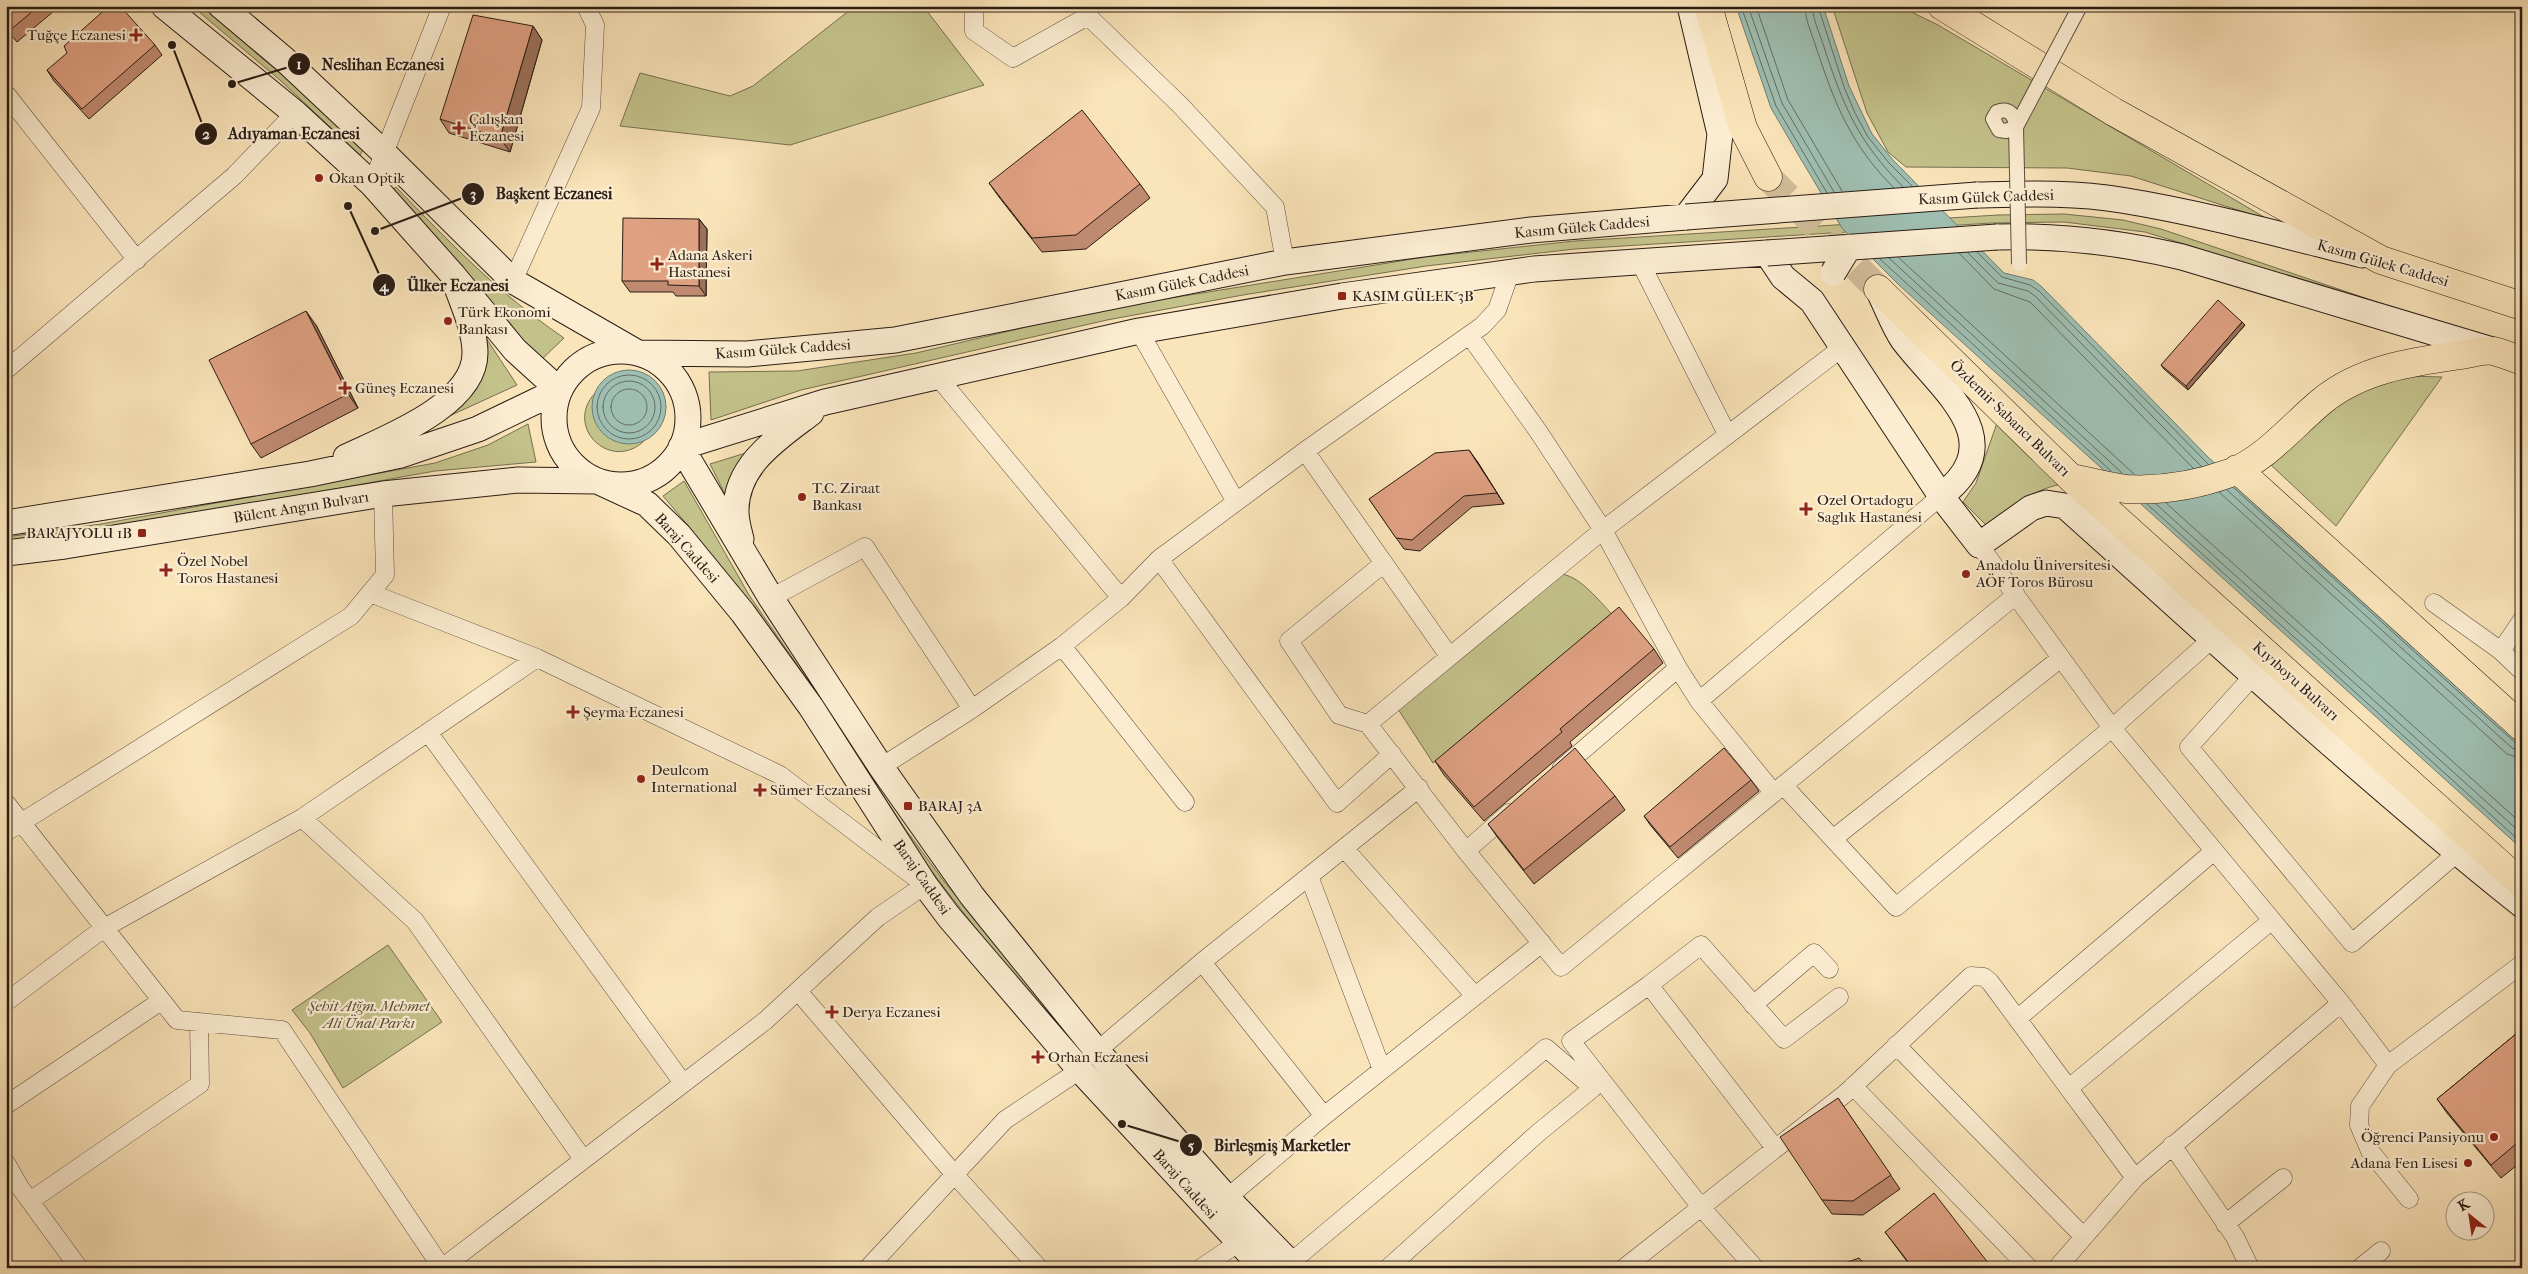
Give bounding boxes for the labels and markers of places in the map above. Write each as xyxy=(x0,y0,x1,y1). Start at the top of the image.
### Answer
place label: Tuğçe Eczanesi xyxy=(27,26,127,44)
marker: Tuğçe Eczanesi xyxy=(130,29,142,41)
callout: Neslihan Eczanesi xyxy=(287,49,455,80)
place label: Çalışkan Eczanesi xyxy=(469,110,525,145)
callout: Adıyaman Eczanesi xyxy=(193,118,370,149)
marker: Çalışkan Eczanesi xyxy=(453,122,465,134)
place label: Okan Optik xyxy=(329,169,405,187)
marker: Okan Optik xyxy=(313,172,325,184)
callout: Başkent Eczanesi xyxy=(460,178,622,209)
place label: Adana Askeri Hastanesi xyxy=(667,246,753,281)
marker: Adana Askeri Hastanesi xyxy=(650,257,664,271)
callout: Ülker Eczanesi xyxy=(372,270,519,301)
place label: KASIM GÜLEK 3B xyxy=(1352,287,1474,305)
marker: KASIM GÜLEK 3B xyxy=(1336,290,1348,302)
place label: Türk Ekonomi Bankası xyxy=(458,303,551,338)
marker: Türk Ekonomi Bankası xyxy=(442,315,454,327)
place label: Güneş Eczanesi xyxy=(355,379,455,397)
marker: Güneş Eczanesi xyxy=(339,382,351,394)
place label: T.C. Ziraat Bankası xyxy=(812,479,881,514)
marker: T.C. Ziraat Bankası xyxy=(796,491,808,503)
place label: Ozel Ortadogu Saglık Hastanesi xyxy=(1817,491,1922,526)
marker: Ozel Ortadogu Saglık Hastanesi xyxy=(1799,502,1813,516)
place label: BARAJYOLU 1B xyxy=(26,524,132,542)
marker: BARAJYOLU 1B xyxy=(136,527,148,539)
place label: Özel Nobel Toros Hastanesi xyxy=(177,552,279,587)
place label: Anadolu Üniversitesi AÖF Toros Bürosu xyxy=(1975,556,2112,591)
marker: Özel Nobel Toros Hastanesi xyxy=(159,563,173,577)
marker: Anadolu Üniversitesi AÖF Toros Bürosu xyxy=(1960,568,1972,580)
place label: Şeyma Eczanesi xyxy=(583,703,684,721)
marker: Şeyma Eczanesi xyxy=(567,706,579,718)
place label: Deulcom International xyxy=(651,761,737,796)
marker: Deulcom International xyxy=(635,773,647,785)
place label: Sümer Eczanesi xyxy=(770,781,872,799)
marker: Sümer Eczanesi xyxy=(754,784,766,796)
place label: BARAJ 3A xyxy=(918,797,983,815)
marker: BARAJ 3A xyxy=(902,800,914,812)
place label: Derya Eczanesi xyxy=(842,1003,941,1021)
marker: Derya Eczanesi xyxy=(826,1006,838,1018)
place label: Orhan Eczanesi xyxy=(1048,1048,1149,1066)
marker: Orhan Eczanesi xyxy=(1032,1051,1044,1063)
place label: Öğrenci Pansiyonu xyxy=(2361,1128,2484,1146)
callout: Birleşmiş Marketler xyxy=(1179,1129,1360,1160)
marker: Öğrenci Pansiyonu xyxy=(2488,1131,2500,1143)
place label: Adana Fen Lisesi xyxy=(2350,1154,2459,1172)
marker: Adana Fen Lisesi xyxy=(2462,1157,2474,1169)

